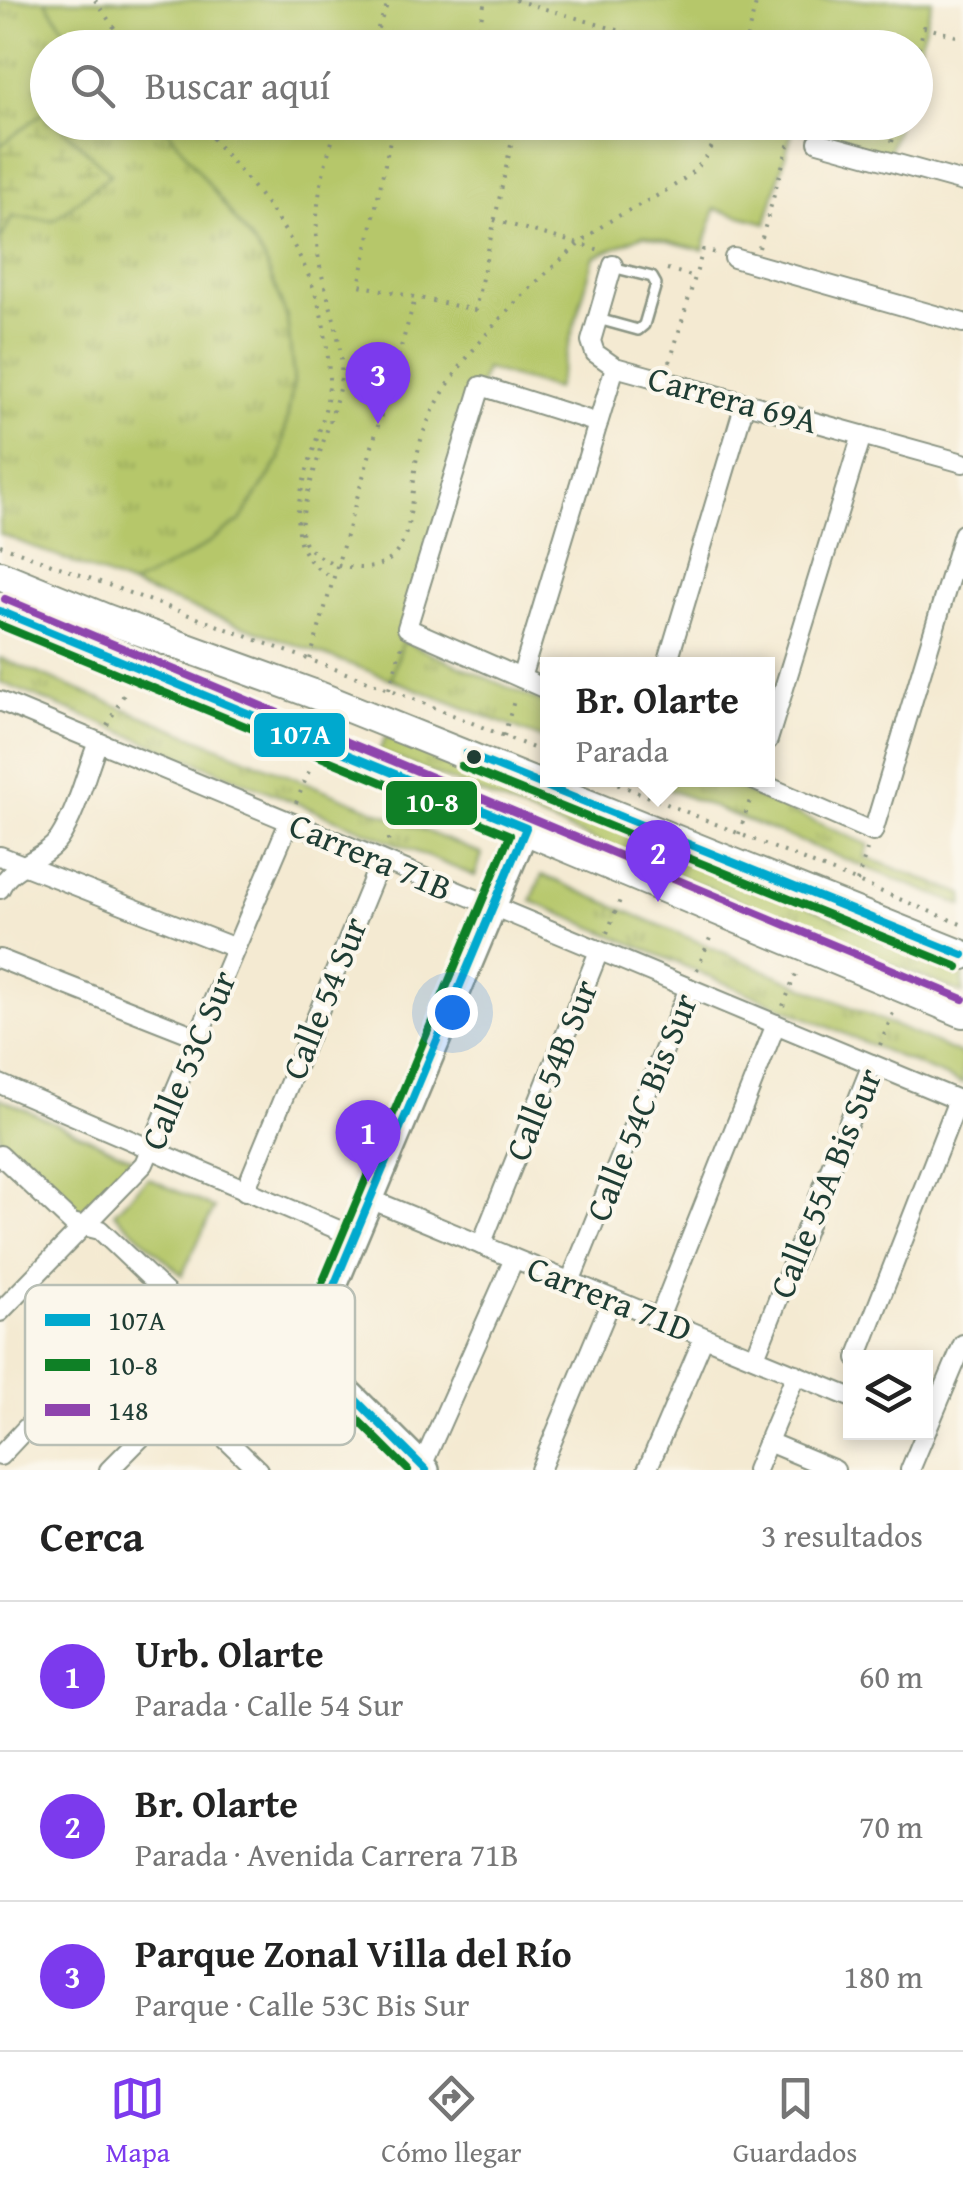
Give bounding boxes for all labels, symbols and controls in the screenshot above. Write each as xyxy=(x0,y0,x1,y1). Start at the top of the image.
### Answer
search box xyxy=(30,30,933,140)
text: Buscar aquí xyxy=(145,57,330,113)
icon: search xyxy=(65,58,120,113)
pin: 3 xyxy=(346,342,410,424)
street label: Carrera 69A xyxy=(643,352,823,446)
popup xyxy=(540,657,775,787)
text: Br. Olarte xyxy=(576,671,739,727)
line badge: 107A xyxy=(252,711,347,759)
text: 107A xyxy=(269,713,331,754)
text: Parada xyxy=(576,727,669,774)
unlabelled marker xyxy=(464,747,484,767)
line badge: 10-8 xyxy=(384,779,479,827)
text: 10-8 xyxy=(405,781,459,822)
street label: Carrera 71B xyxy=(282,799,460,913)
pin: 2 xyxy=(626,820,690,902)
street label: Calle 54 Sur xyxy=(268,909,380,1087)
street label: Calle 53C Sur xyxy=(127,962,249,1158)
street label: Calle 54B Sur xyxy=(492,972,610,1168)
street label: Calle 54C Bis Sur xyxy=(572,985,710,1229)
your location xyxy=(427,987,478,1038)
street label: Calle 55A Bis Sur xyxy=(756,1060,894,1306)
pin: 1 xyxy=(336,1100,400,1182)
street label: Carrera 71D xyxy=(520,1242,700,1354)
legend xyxy=(25,1285,355,1445)
text: 107A xyxy=(108,1299,165,1340)
text: 10-8 xyxy=(108,1344,158,1385)
map controls xyxy=(843,1350,933,1440)
button: layers xyxy=(843,1350,933,1440)
text: 148 xyxy=(108,1389,148,1430)
text: Cerca xyxy=(40,1505,144,1566)
text: 3 resultados xyxy=(761,1512,923,1559)
text: Urb. Olarte xyxy=(135,1625,324,1681)
text: 1 xyxy=(64,1653,81,1700)
text: 60 m xyxy=(859,1653,923,1700)
text: Parada · Calle 54 Sur xyxy=(135,1681,403,1728)
text: Br. Olarte xyxy=(135,1775,298,1831)
text: 2 xyxy=(64,1803,81,1850)
text: 70 m xyxy=(859,1803,923,1850)
text: Parada · Avenida Carrera 71B xyxy=(135,1831,519,1878)
text: Parque Zonal Villa del Río xyxy=(135,1925,572,1981)
text: 3 xyxy=(64,1953,81,2000)
text: 180 m xyxy=(844,1953,923,2000)
text: Parque · Calle 53C Bis Sur xyxy=(135,1981,469,2028)
tab: Mapa xyxy=(106,2071,170,2172)
tab: Cómo llegar xyxy=(381,2071,522,2172)
tab: Guardados xyxy=(733,2071,857,2172)

